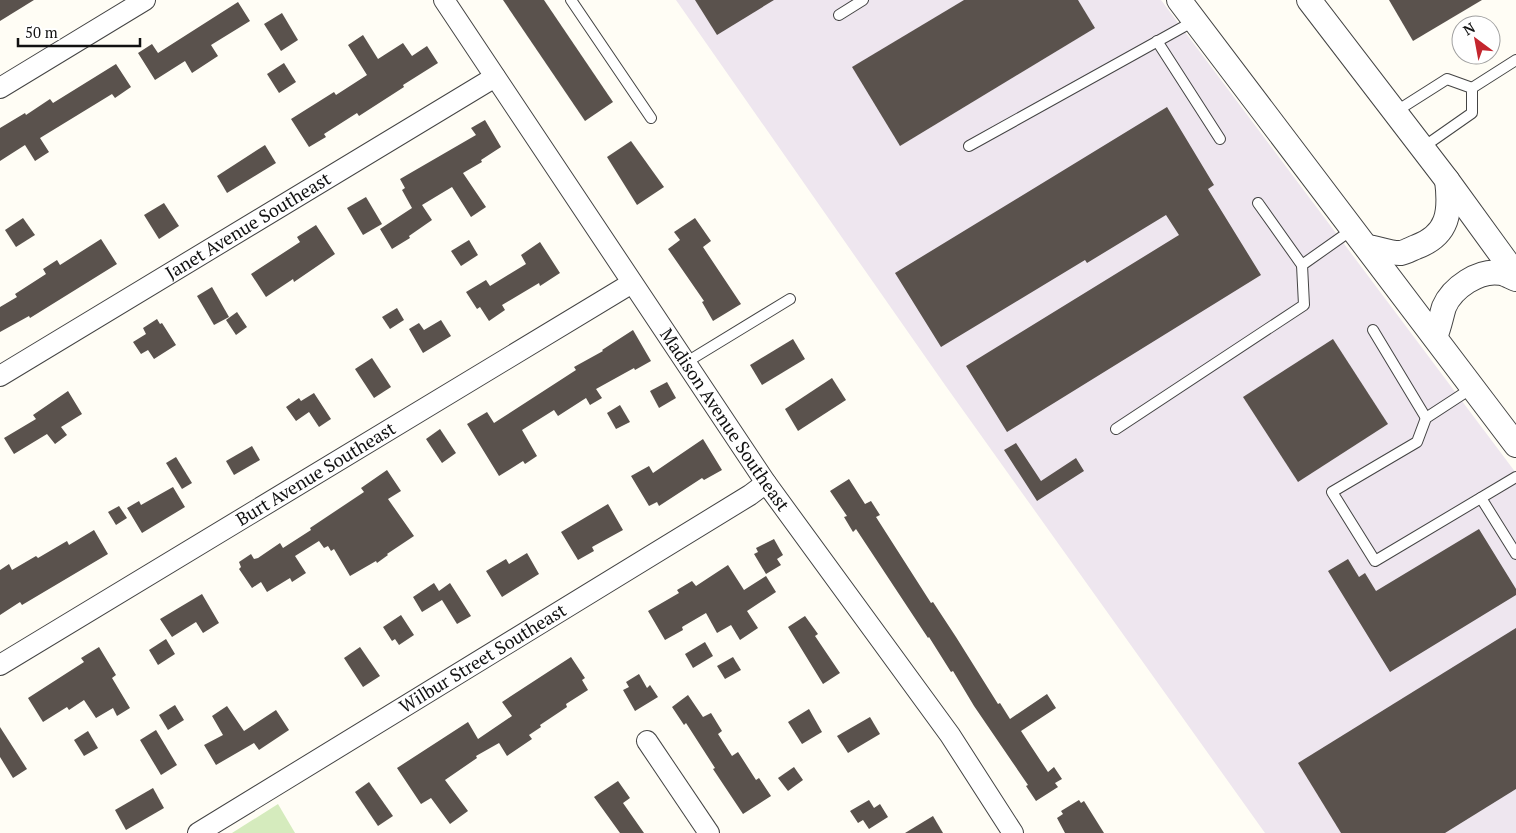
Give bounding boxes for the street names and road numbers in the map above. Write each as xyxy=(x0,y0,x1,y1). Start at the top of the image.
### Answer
street label: Janet Avenue Southeast xyxy=(161,166,335,284)
street label: Madison Avenue Southeast xyxy=(655,323,796,516)
street label: Burt Avenue Southeast xyxy=(231,416,400,531)
street label: Wilbur Street Southeast xyxy=(394,597,570,718)

